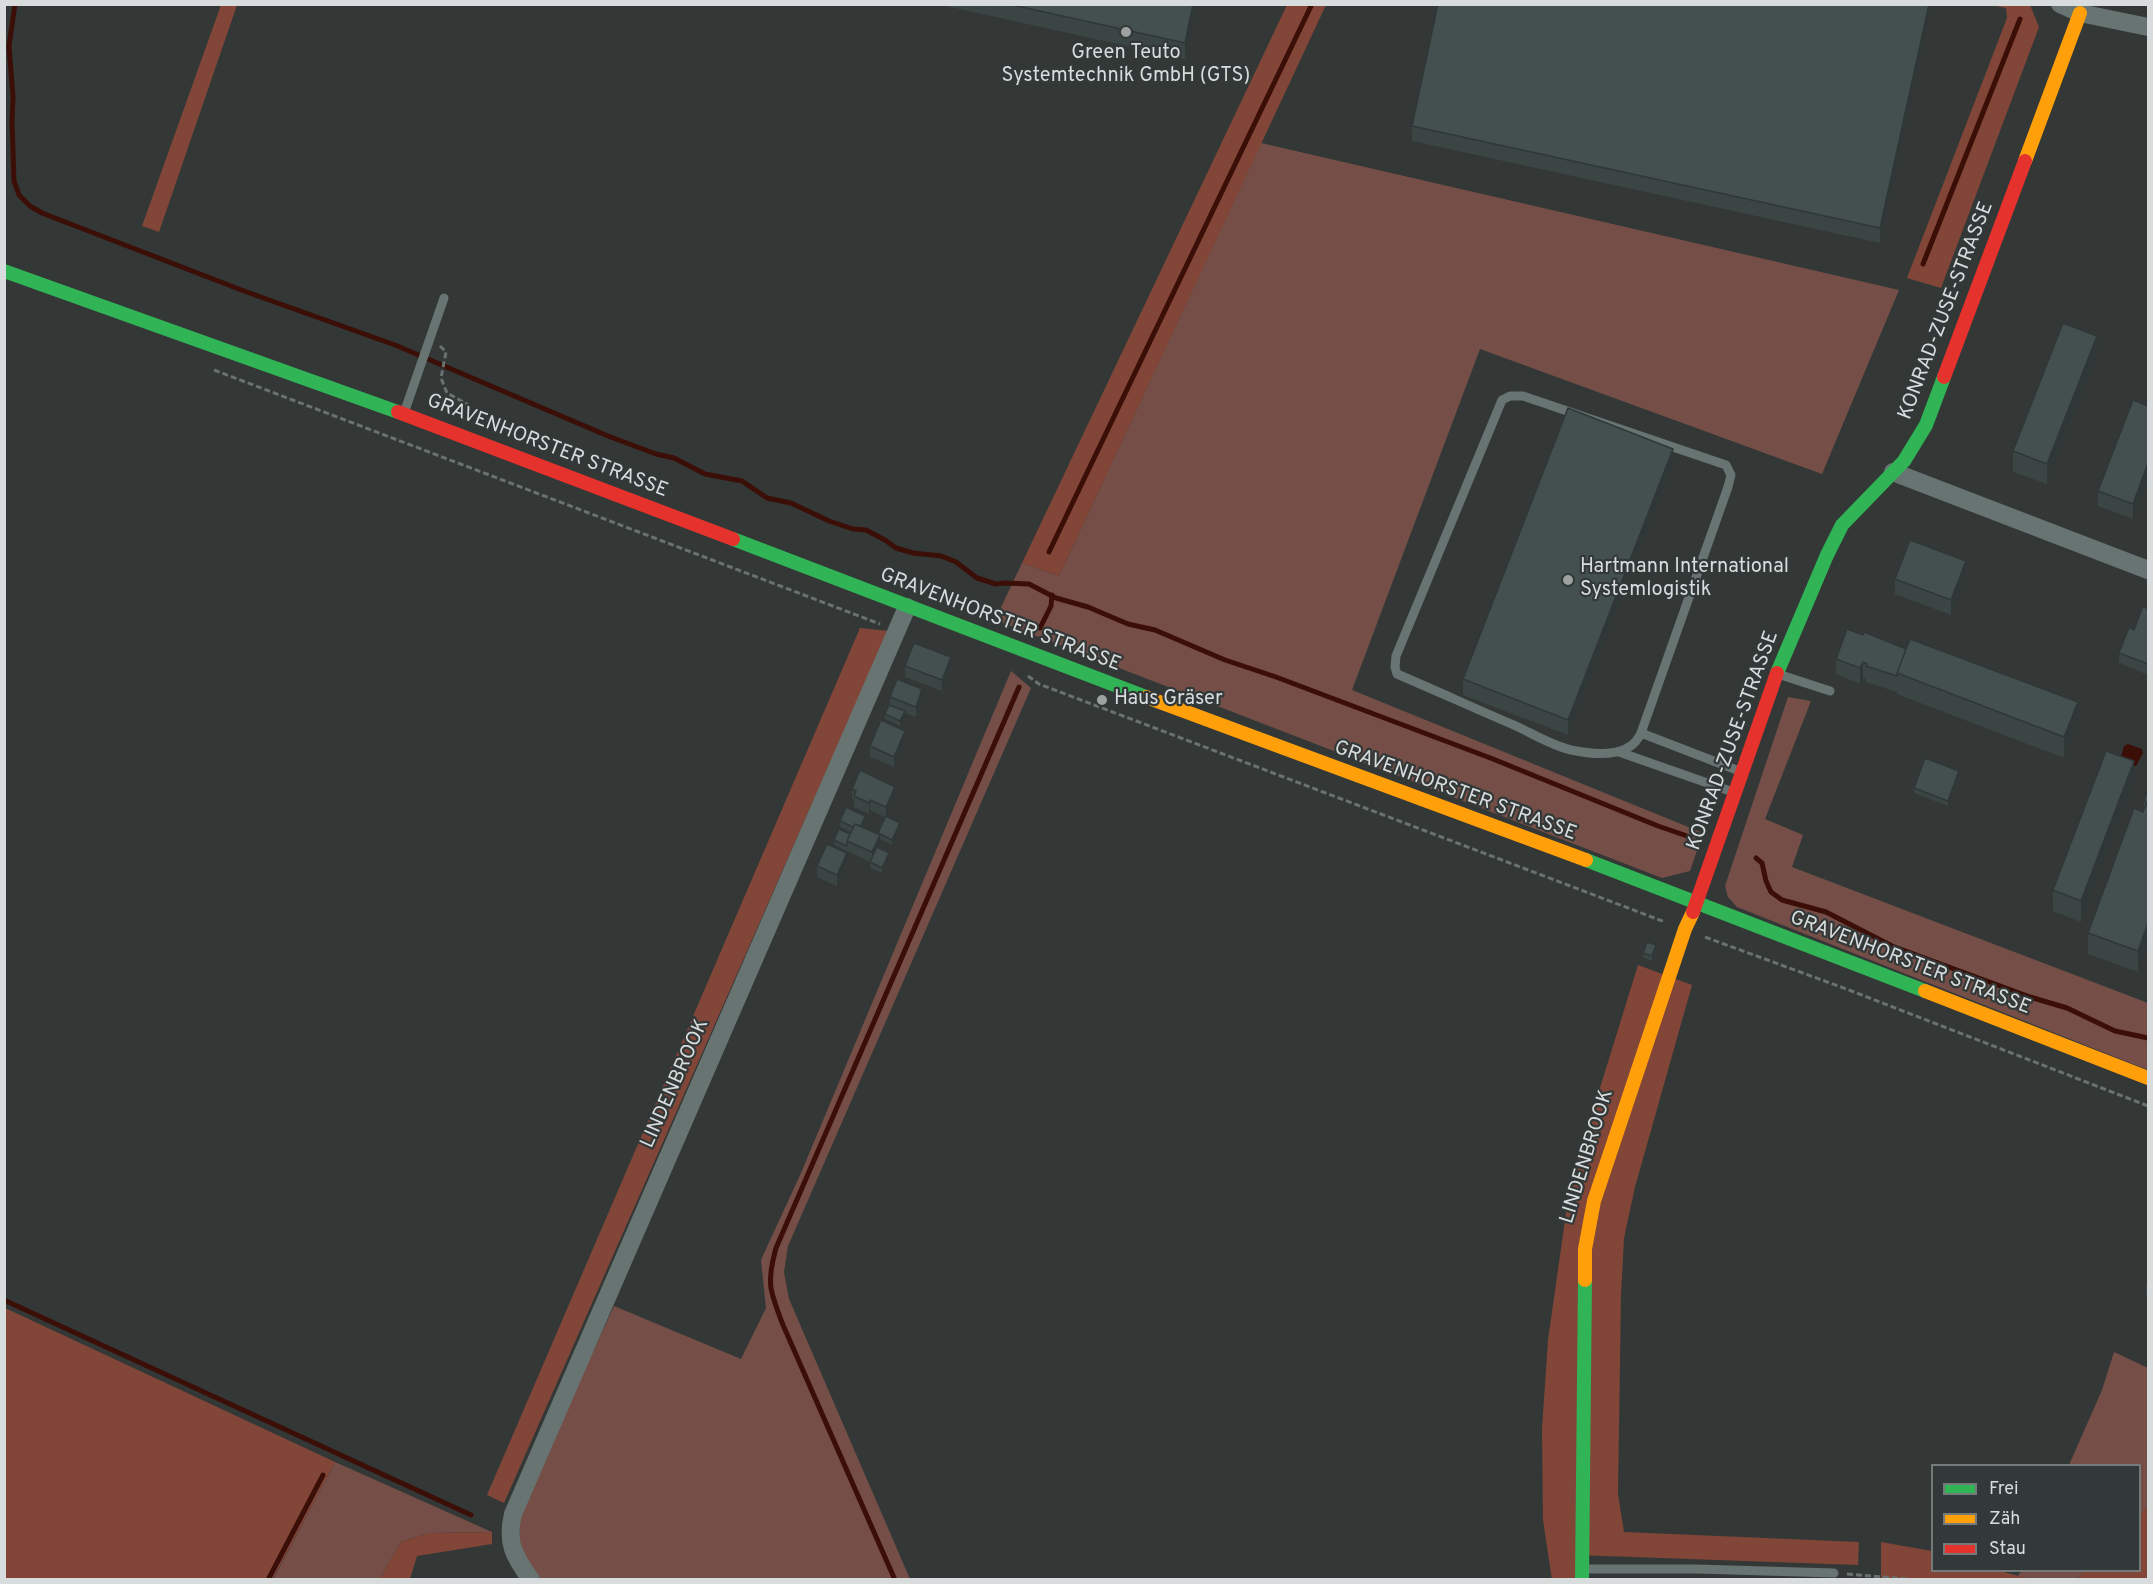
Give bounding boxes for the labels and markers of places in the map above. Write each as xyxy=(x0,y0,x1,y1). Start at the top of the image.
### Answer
marker: Green Teuto Systemtechnik GmbH (GTS) xyxy=(1119,25,1133,39)
place label: Green Teuto Systemtechnik GmbH (GTS) xyxy=(1002,42,1250,89)
place label: Hartmann International Systemlogistik xyxy=(1580,556,1789,603)
marker: Hartmann International Systemlogistik xyxy=(1561,573,1575,587)
place label: Haus Gräser xyxy=(1114,688,1223,712)
marker: Haus Gräser xyxy=(1095,693,1109,707)

